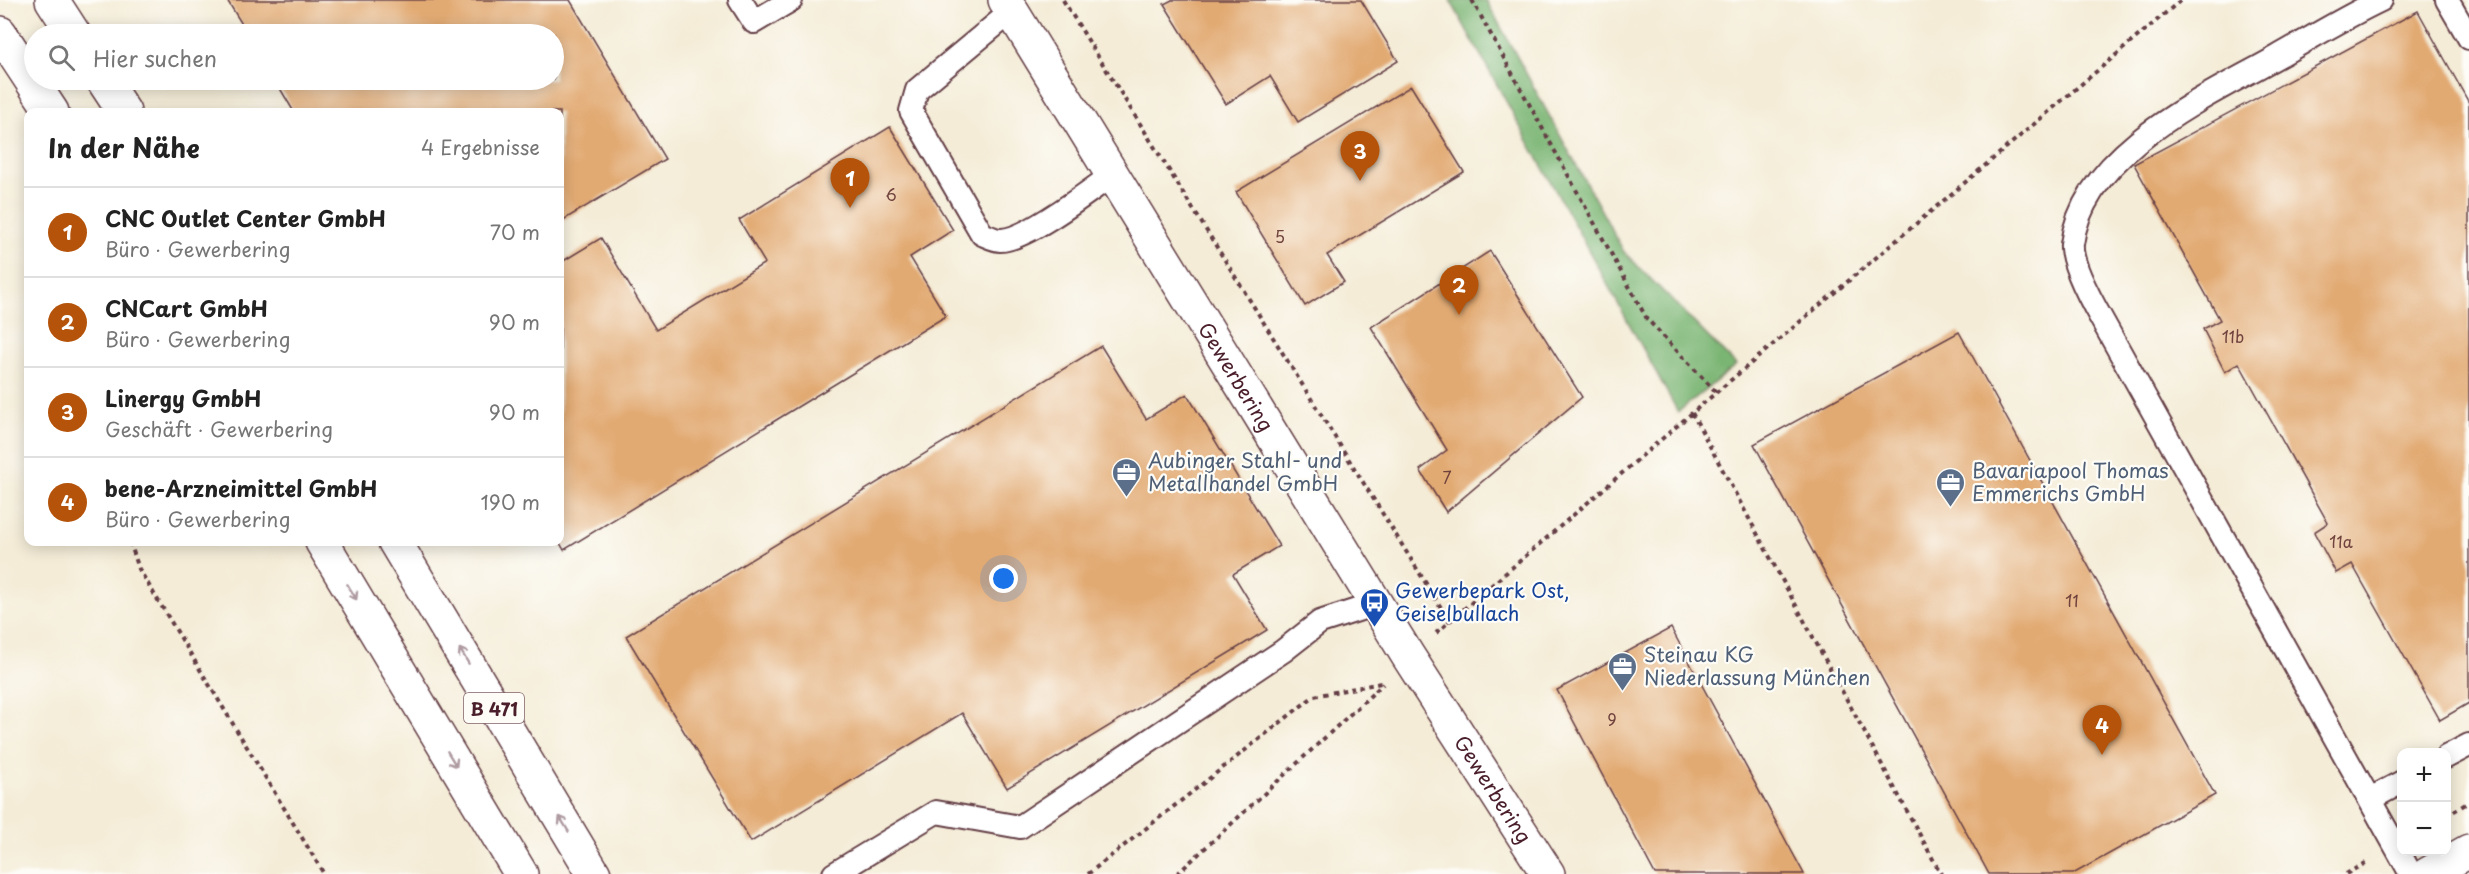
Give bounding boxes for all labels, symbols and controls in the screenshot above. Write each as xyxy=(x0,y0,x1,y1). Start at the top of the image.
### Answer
search box xyxy=(24,24,564,90)
icon: search xyxy=(45,41,78,74)
text: Hier suchen xyxy=(93,41,217,74)
text: In der Nähe xyxy=(48,128,200,167)
text: 4 Ergebnisse xyxy=(421,132,540,162)
pin: 3 xyxy=(1340,132,1380,181)
pin: 1 xyxy=(830,158,870,208)
house number: 6 xyxy=(885,182,897,206)
text: CNC Outlet Center GmbH xyxy=(105,201,386,234)
text: 1 xyxy=(63,217,72,247)
text: 70 m xyxy=(490,217,540,247)
house number: 5 xyxy=(1275,224,1285,248)
text: Büro · Gewerbering xyxy=(105,234,290,264)
pin: 2 xyxy=(1440,266,1478,315)
text: CNCart GmbH xyxy=(105,291,268,324)
text: 2 xyxy=(60,307,75,337)
text: 90 m xyxy=(489,307,540,337)
street label: Gewerbering xyxy=(1191,316,1281,437)
text: Büro · Gewerbering xyxy=(105,324,290,354)
house number: 11b xyxy=(2222,324,2244,348)
text: Linergy GmbH xyxy=(105,381,261,414)
text: 3 xyxy=(61,397,74,427)
text: 90 m xyxy=(489,397,540,427)
text: Geschäft · Gewerbering xyxy=(105,414,333,444)
place label: Aubinger Stahl- und Metallhandel GmbH xyxy=(1148,445,1342,498)
place label: Bavariapool Thomas Emmerichs GmbH xyxy=(1972,455,2169,508)
office icon: Aubinger Stahl- und Metallhandel GmbH xyxy=(1111,456,1143,498)
house number: 7 xyxy=(1442,465,1452,489)
office icon: Bavariapool Thomas Emmerichs GmbH xyxy=(1935,466,1967,508)
text: bene-Arzneimittel GmbH xyxy=(105,471,377,504)
text: 4 xyxy=(61,487,74,517)
text: 190 m xyxy=(481,487,540,517)
text: Büro · Gewerbering xyxy=(105,504,290,534)
house number: 11a xyxy=(2329,529,2353,553)
your location xyxy=(989,564,1018,593)
place label: Gewerbepark Ost, Geiselbullach xyxy=(1395,575,1570,628)
one-way arrow xyxy=(347,583,359,600)
bus stop icon: Gewerbepark Ost, Geiselbullach xyxy=(1358,586,1390,628)
house number: 11 xyxy=(2065,588,2079,612)
place label: Steinau KG Niederlassung München xyxy=(1644,639,1870,692)
one-way arrow xyxy=(457,648,469,665)
office icon: Steinau KG Niederlassung München xyxy=(1607,650,1639,692)
road number: B 471 xyxy=(464,693,524,723)
pin: 4 xyxy=(2082,706,2122,755)
house number: 9 xyxy=(1607,707,1617,731)
street label: Gewerbering xyxy=(1447,729,1539,849)
map controls xyxy=(2397,748,2451,856)
button: + xyxy=(2397,748,2451,802)
one-way arrow xyxy=(447,750,459,767)
button: − xyxy=(2397,802,2451,856)
one-way arrow xyxy=(557,816,569,833)

